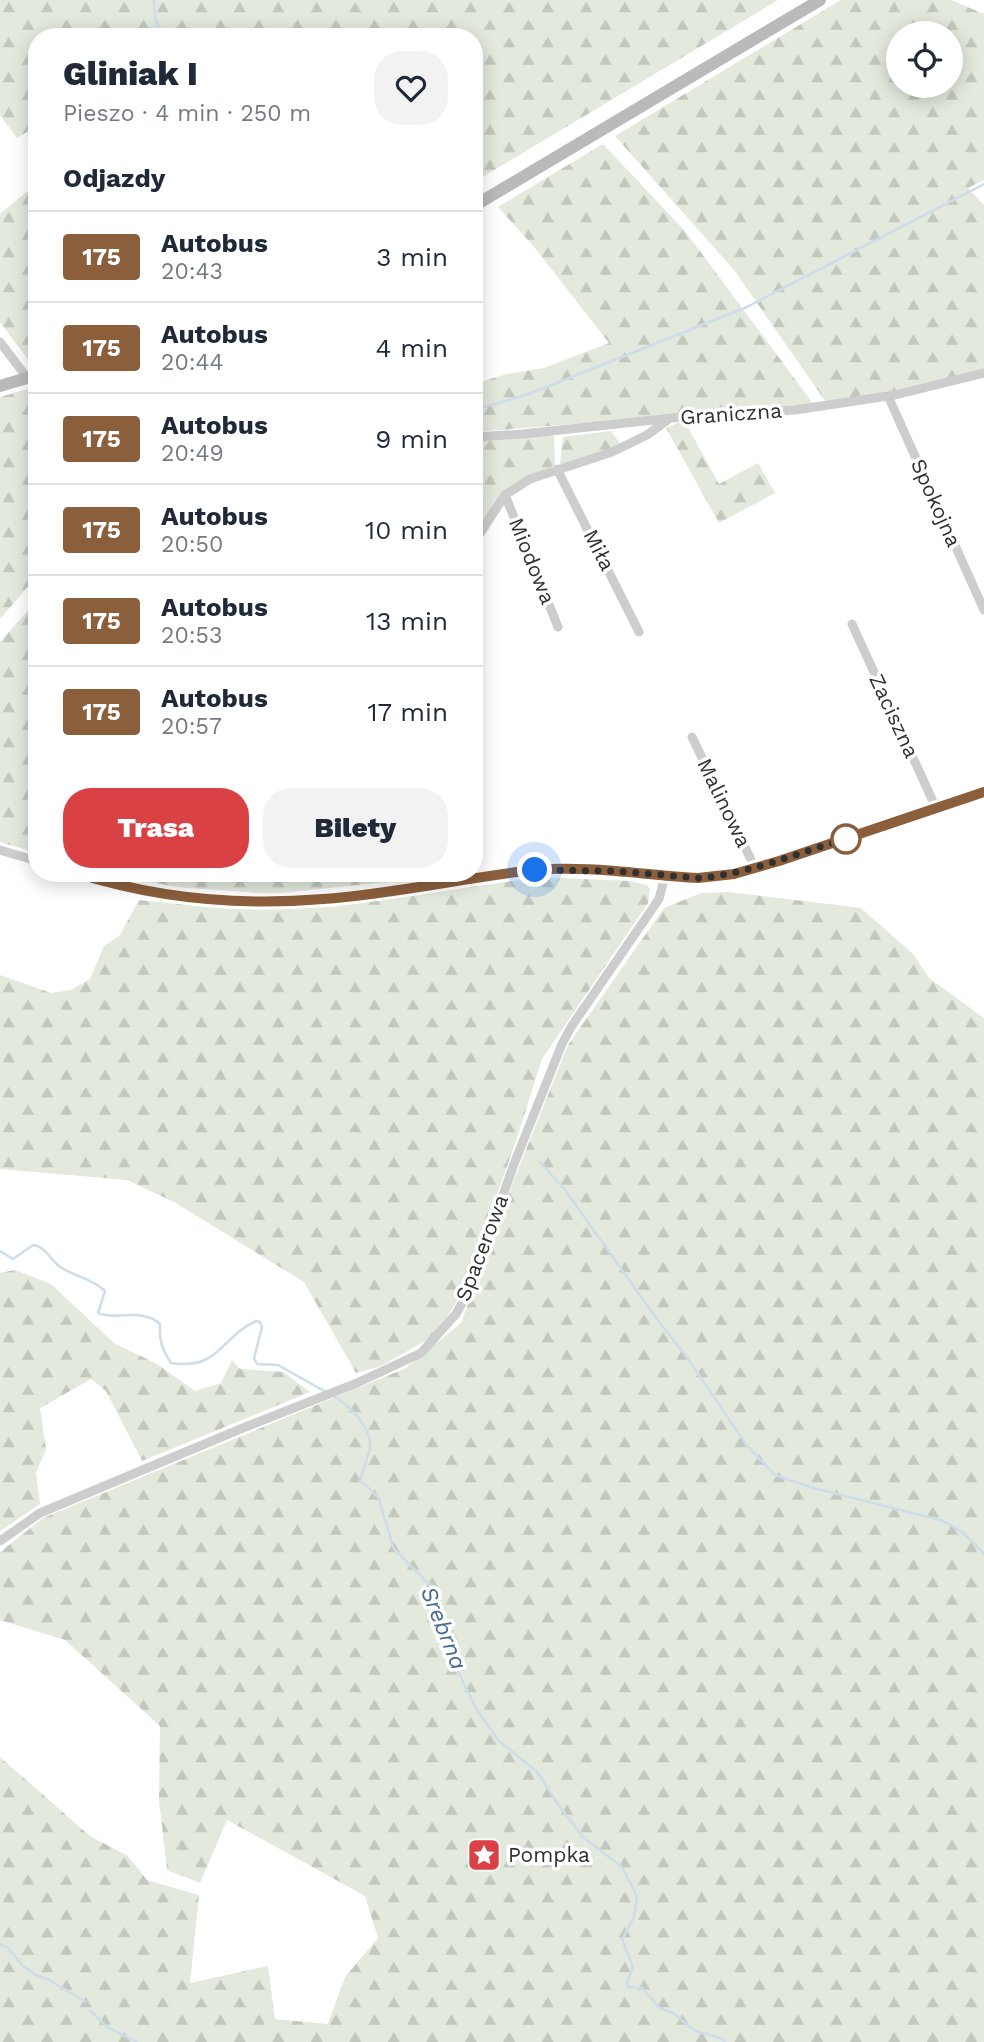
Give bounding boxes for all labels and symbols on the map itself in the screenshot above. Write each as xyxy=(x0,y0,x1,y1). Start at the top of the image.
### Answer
street label: Graniczna xyxy=(679,397,783,430)
street label: Spokojna xyxy=(906,455,967,551)
street label: Miodowa xyxy=(504,514,561,608)
street label: Miła xyxy=(578,525,620,575)
street label: Zaciszna xyxy=(864,670,925,762)
street label: Malinowa xyxy=(692,754,757,852)
unlabelled marker xyxy=(831,824,861,854)
your location xyxy=(517,852,552,887)
street label: Spacerowa xyxy=(450,1191,513,1305)
water label: Srebrna xyxy=(415,1583,472,1674)
place icon: Pompka xyxy=(465,1836,503,1874)
place label: Pompka xyxy=(508,1842,590,1867)

